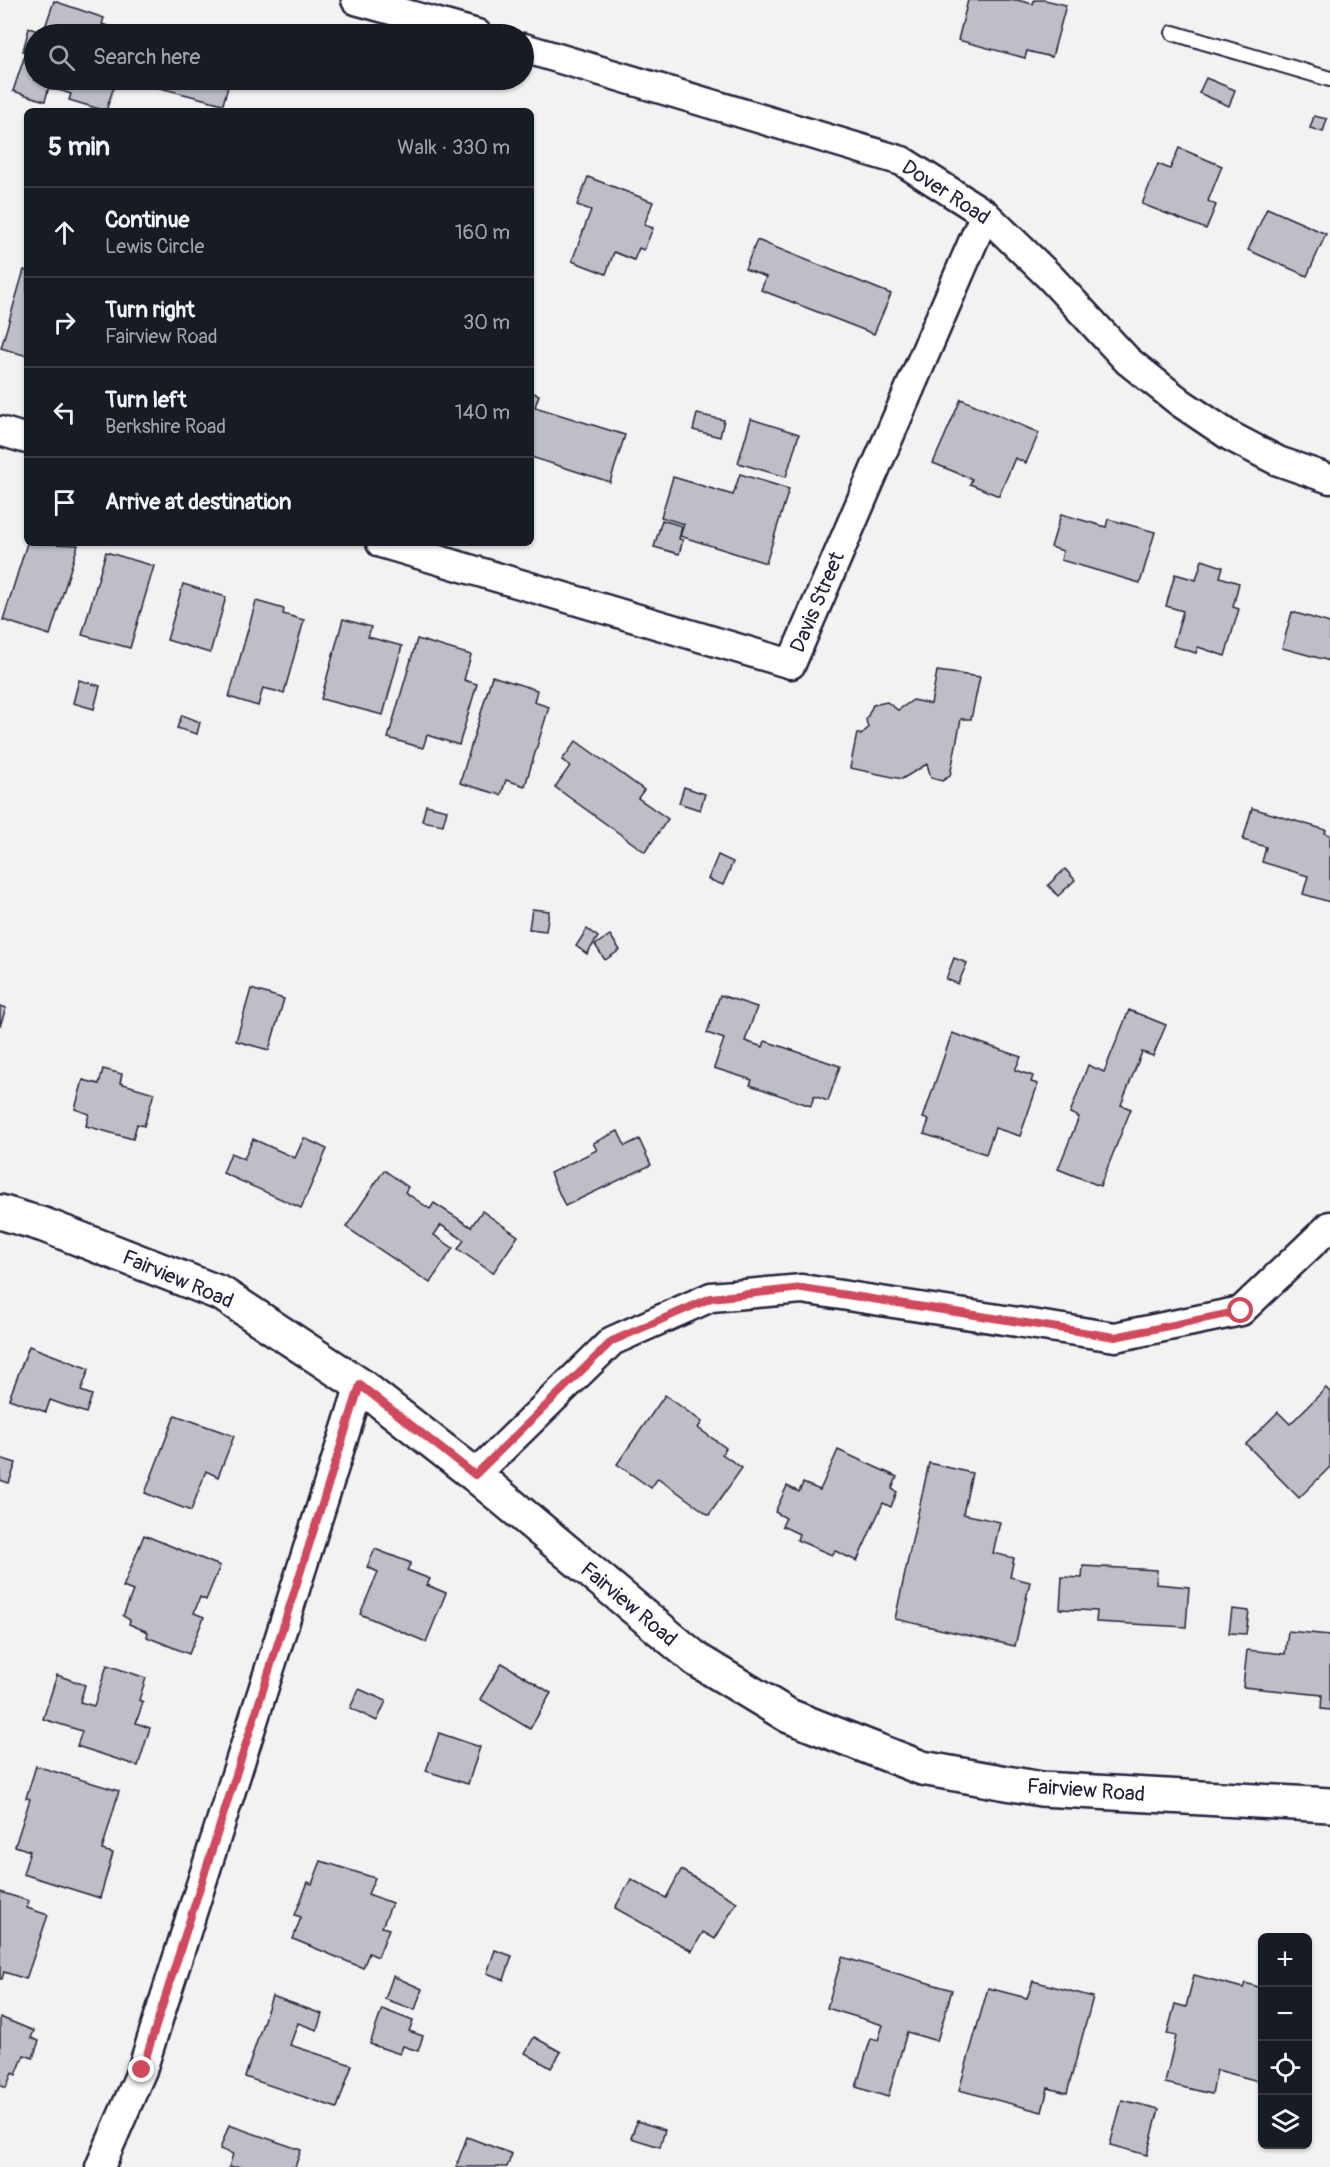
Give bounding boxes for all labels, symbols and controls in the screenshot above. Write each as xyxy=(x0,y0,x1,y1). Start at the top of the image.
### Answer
search box xyxy=(24,24,534,90)
icon: search xyxy=(45,41,78,74)
text: Search here xyxy=(93,43,200,71)
text: 5 min xyxy=(48,131,110,163)
text: Walk · 330 m xyxy=(397,135,510,160)
street label: Dover Road xyxy=(897,154,995,231)
text: Continue xyxy=(105,206,189,234)
icon: ahead xyxy=(48,216,81,249)
text: 160 m xyxy=(455,220,510,245)
text: Lewis Circle xyxy=(105,234,204,259)
text: Turn right xyxy=(105,296,195,324)
icon: right xyxy=(48,306,81,339)
text: 30 m xyxy=(463,310,510,335)
text: Fairview Road xyxy=(105,324,218,349)
text: Turn left xyxy=(105,386,187,414)
icon: left xyxy=(48,396,81,429)
text: 140 m xyxy=(455,400,510,425)
text: Berkshire Road xyxy=(105,414,226,439)
icon: arrive xyxy=(48,486,81,519)
text: Arrive at destination xyxy=(105,488,291,516)
street label: Davis Street xyxy=(784,547,851,657)
street label: Fairview Road xyxy=(118,1244,237,1315)
route start xyxy=(1227,1297,1253,1323)
street label: Fairview Road xyxy=(575,1556,683,1653)
street label: Fairview Road xyxy=(1026,1773,1146,1808)
map controls xyxy=(1258,1933,1312,2149)
button: + xyxy=(1258,1933,1312,1987)
button: − xyxy=(1258,1987,1312,2041)
button: locate xyxy=(1258,2041,1312,2095)
route end xyxy=(128,2056,154,2082)
button: layers xyxy=(1258,2095,1312,2149)

